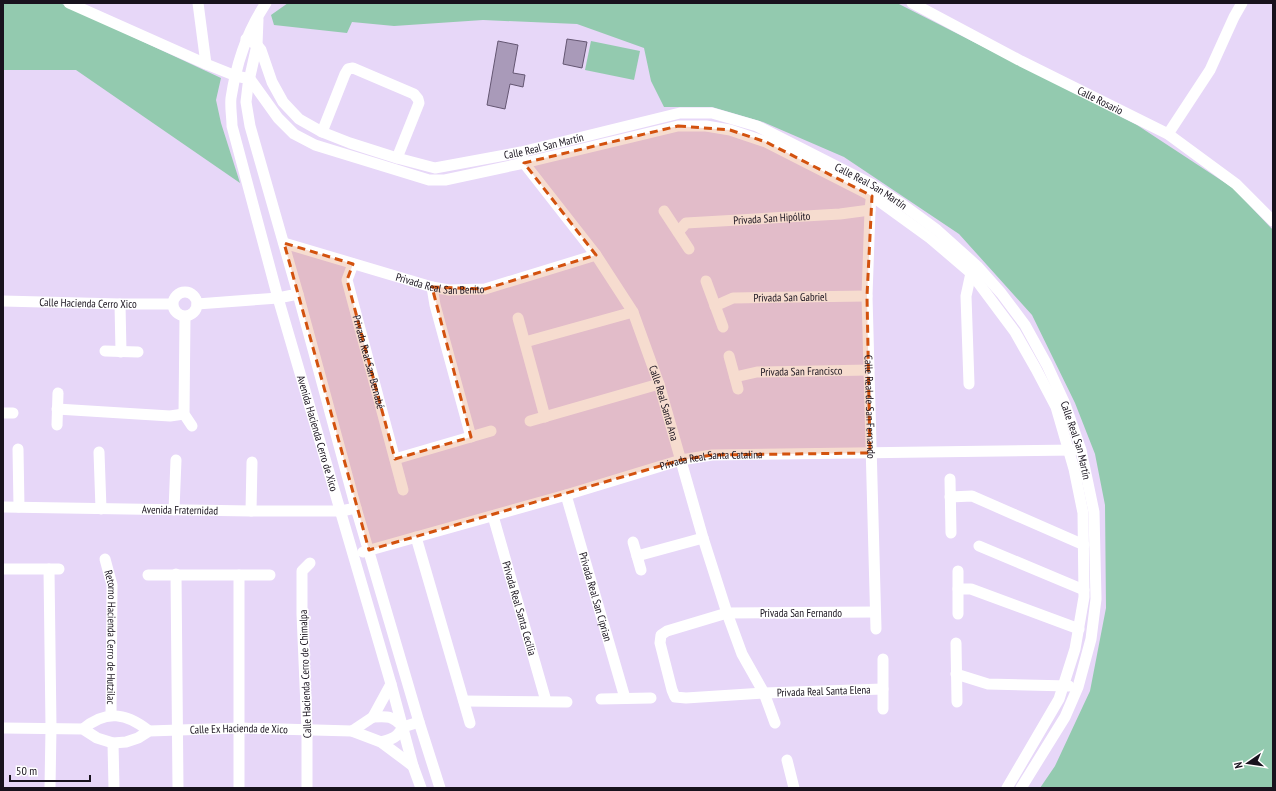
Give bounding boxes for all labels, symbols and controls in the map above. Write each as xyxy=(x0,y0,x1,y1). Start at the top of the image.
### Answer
street label: Calle Rosario xyxy=(1075,83,1126,118)
street label: Calle Real San Martín xyxy=(503,130,585,162)
street label: Calle Real San Martín xyxy=(832,160,910,213)
street label: Privada San Hipólito xyxy=(733,209,811,227)
street label: Privada Real San Benito xyxy=(394,270,485,297)
street label: Privada San Gabriel xyxy=(753,290,828,305)
street label: Calle Hacienda Cerro Xico xyxy=(39,295,137,311)
street label: Privada Real San Bernabé xyxy=(350,314,388,411)
street label: Calle Real de San Fernando xyxy=(862,355,878,459)
street label: Calle Real Santa Ana xyxy=(646,363,682,442)
street label: Privada San Francisco xyxy=(760,363,843,379)
street label: Avenida Hacienda Cerro de Xico xyxy=(294,374,341,493)
street label: Calle Real San Martín xyxy=(1057,399,1094,481)
street label: Privada Real Santa Catalina xyxy=(658,447,762,473)
street label: Avenida Fraternidad xyxy=(142,502,218,517)
street label: Privada Real San Ciprian xyxy=(576,551,615,643)
street label: Privada Real Santa Cecilia xyxy=(499,559,540,657)
street label: Retorno Hacienda Cerro de Hutzilac xyxy=(101,568,119,705)
street label: Privada San Fernando xyxy=(760,606,842,620)
street label: Calle Hacienda Cerro de Chimalpa xyxy=(296,610,314,738)
street label: Privada Real Santa Elena xyxy=(777,682,871,700)
street label: Calle Ex Hacienda de Xico xyxy=(190,721,288,737)
north arrow xyxy=(1228,743,1268,783)
scale bar xyxy=(10,757,90,783)
text: N xyxy=(1231,761,1246,770)
text: 50 m xyxy=(16,763,37,778)

